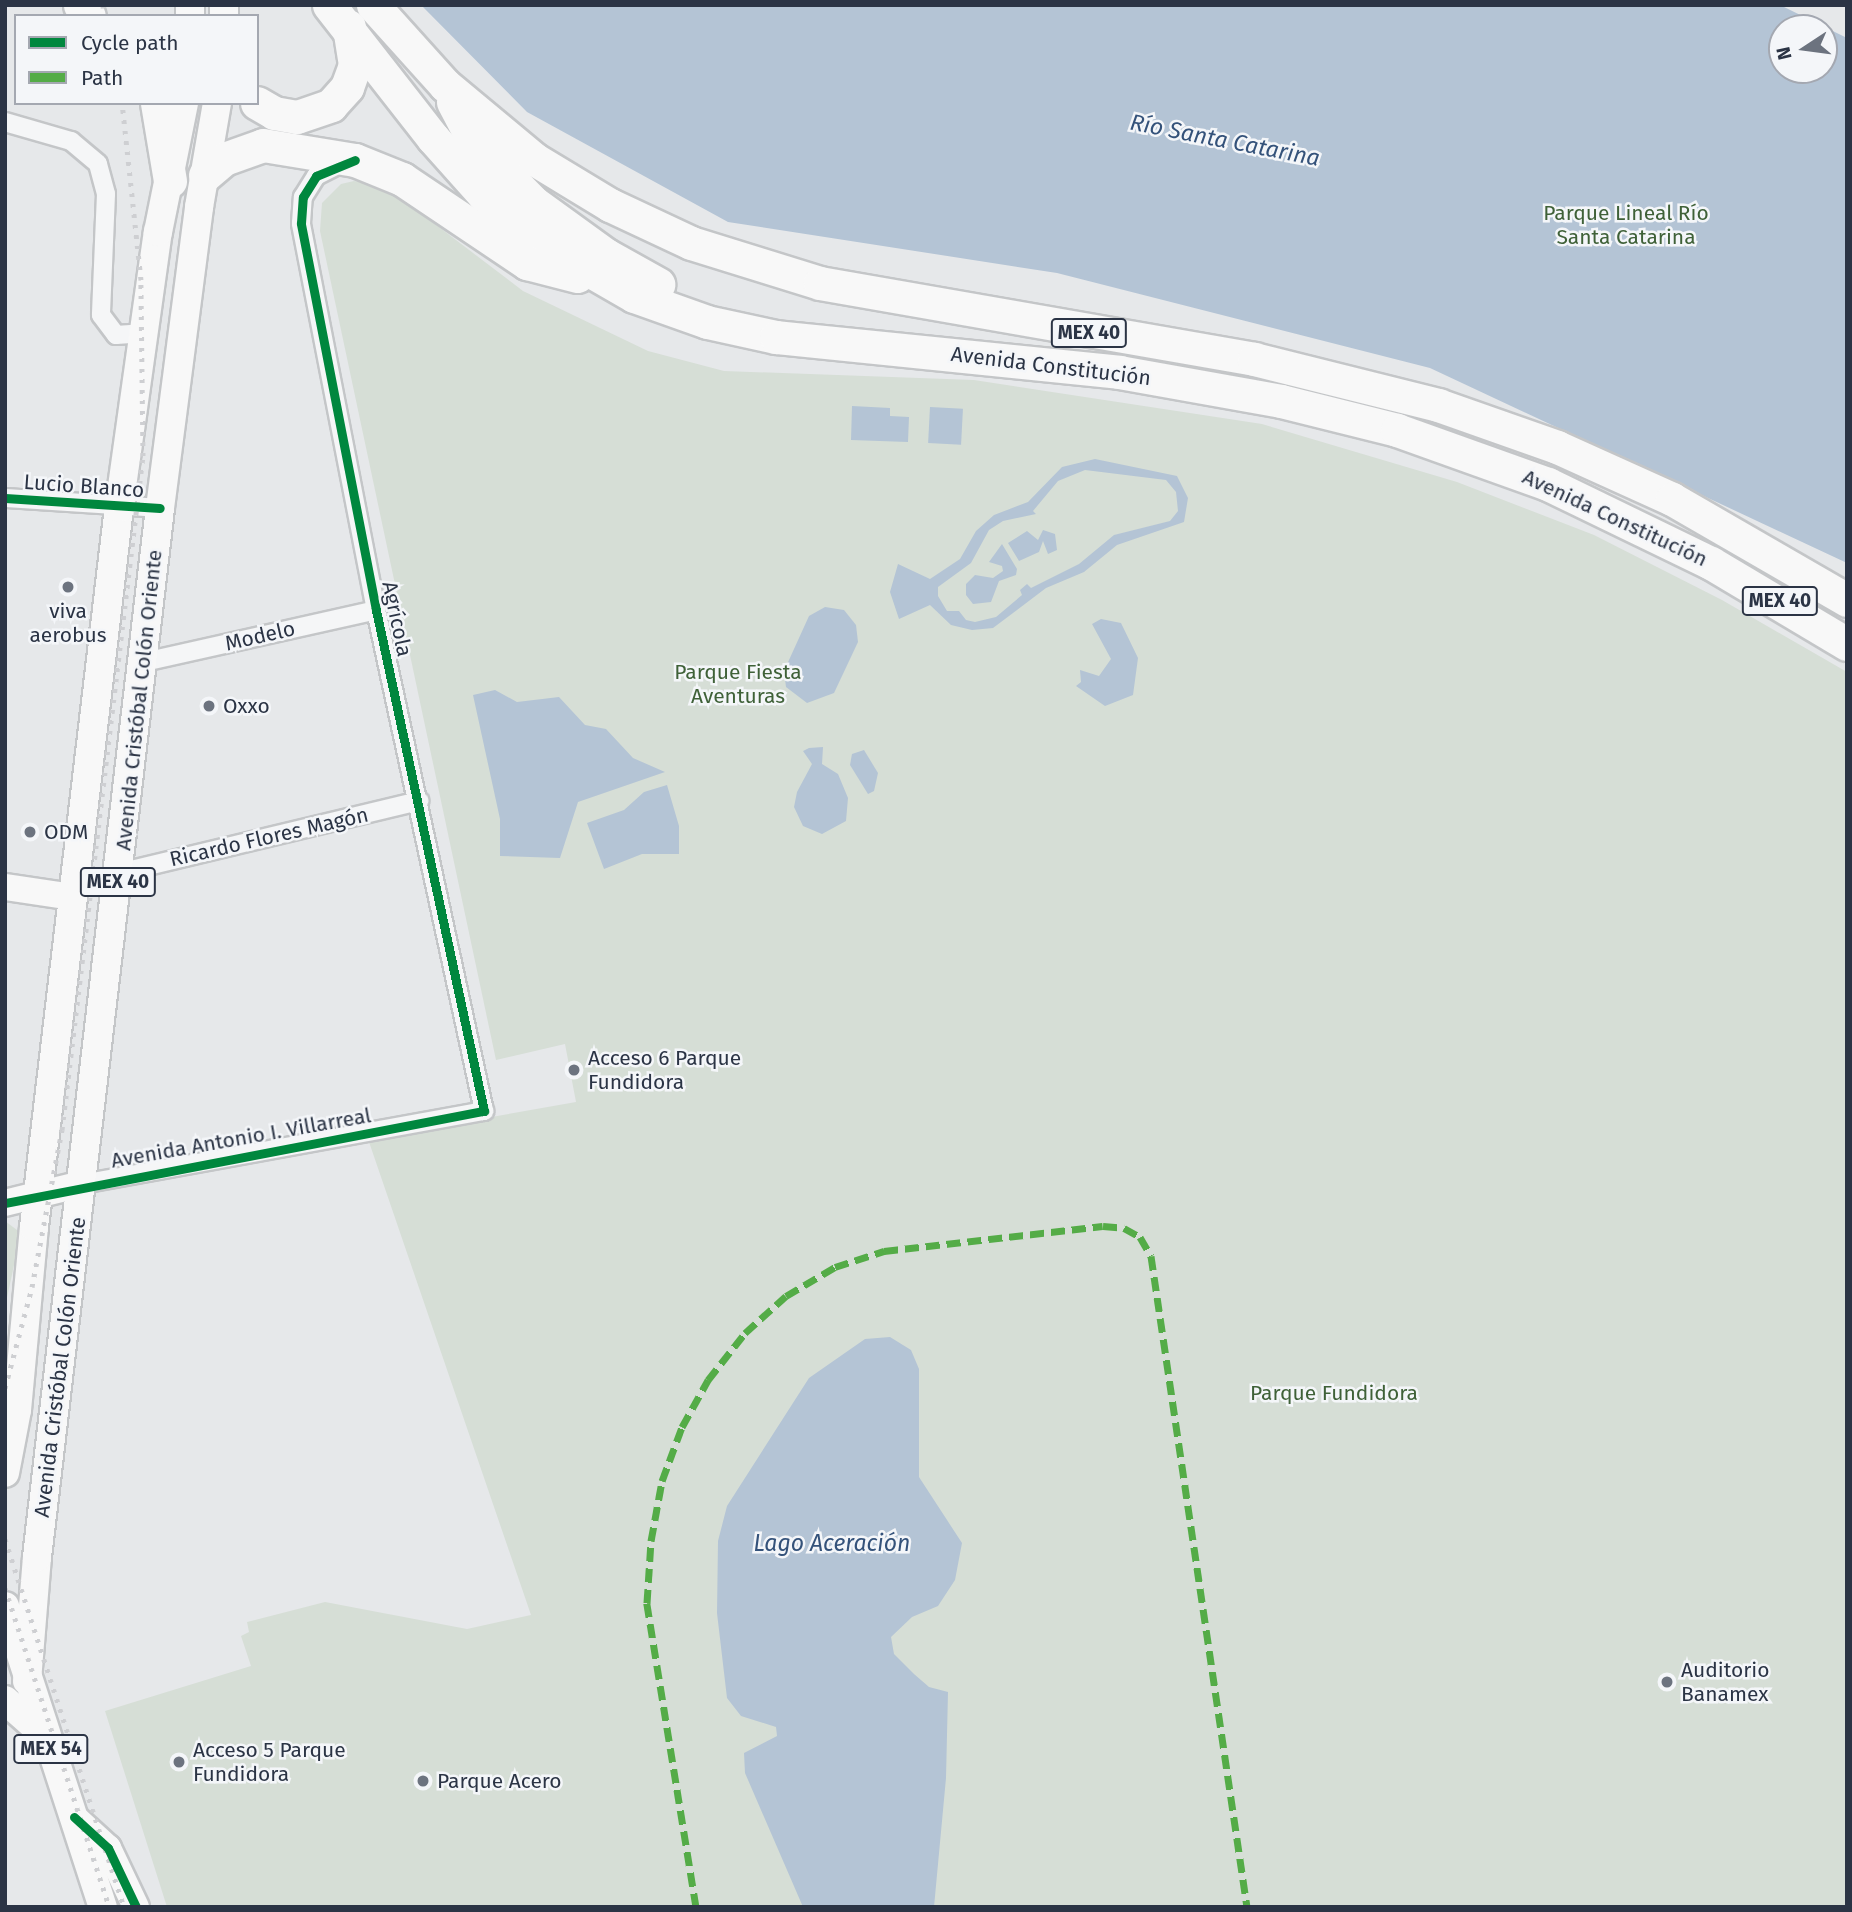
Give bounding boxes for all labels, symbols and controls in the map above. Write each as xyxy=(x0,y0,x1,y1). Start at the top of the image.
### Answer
legend xyxy=(14,14,259,105)
north arrow xyxy=(1768,14,1838,84)
text: Cycle path xyxy=(81,30,179,56)
text: N xyxy=(1771,45,1797,62)
text: Path xyxy=(81,65,123,91)
water label: Río Santa Catarina xyxy=(1128,108,1322,172)
park label: Parque Lineal Río Santa Catarina xyxy=(1543,200,1709,250)
road number: MEX 40 xyxy=(1050,318,1128,348)
street label: Avenida Constitución xyxy=(950,341,1152,391)
street label: Avenida Constitución xyxy=(1519,464,1711,572)
street label: Lucio Blanco xyxy=(23,469,145,503)
street label: Avenida Cristóbal Colón Oriente xyxy=(111,548,167,852)
marker: viva aerobus xyxy=(60,579,76,595)
street label: Agrícola xyxy=(377,579,417,659)
road number: MEX 40 xyxy=(1742,586,1818,616)
place label: viva aerobus xyxy=(29,598,107,648)
street label: Modelo xyxy=(223,616,297,656)
park label: Parque Fiesta Aventuras xyxy=(674,659,802,709)
place label: Oxxo xyxy=(223,693,270,719)
marker: Oxxo xyxy=(201,698,217,714)
street label: Ricardo Flores Magón xyxy=(167,802,371,872)
place label: ODM xyxy=(44,819,88,845)
marker: ODM xyxy=(22,824,38,840)
road number: MEX 40 xyxy=(80,866,156,898)
place label: Acceso 6 Parque Fundidora xyxy=(588,1045,741,1095)
marker: Acceso 6 Parque Fundidora xyxy=(566,1062,582,1078)
street label: Avenida Antonio I. Villarreal xyxy=(109,1103,373,1173)
street label: Avenida Cristóbal Colón Oriente xyxy=(29,1215,91,1519)
park label: Parque Fundidora xyxy=(1250,1380,1418,1406)
water label: Lago Aceración xyxy=(754,1529,910,1557)
place label: Auditorio Banamex xyxy=(1681,1657,1770,1707)
marker: Auditorio Banamex xyxy=(1659,1674,1675,1690)
road number: MEX 54 xyxy=(12,1734,90,1764)
place label: Acceso 5 Parque Fundidora xyxy=(193,1737,346,1787)
marker: Acceso 5 Parque Fundidora xyxy=(171,1754,187,1770)
place label: Parque Acero xyxy=(437,1768,562,1794)
marker: Parque Acero xyxy=(415,1773,431,1789)

